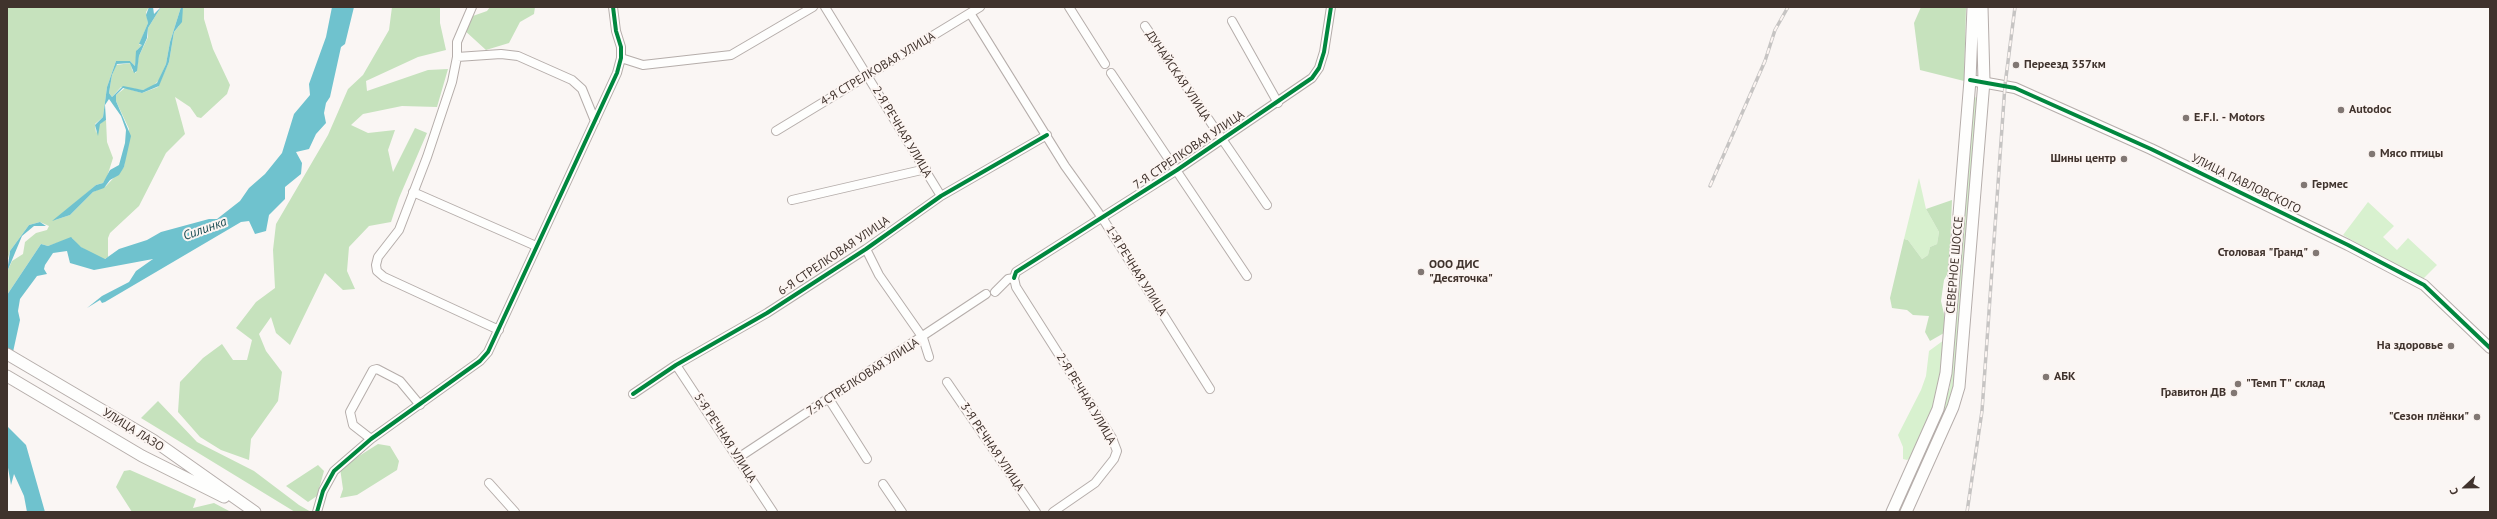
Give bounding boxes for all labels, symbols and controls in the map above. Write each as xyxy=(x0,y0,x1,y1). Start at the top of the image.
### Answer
street label: ДУНАЙСКАЯ УЛИЦА xyxy=(1142,28,1214,124)
street label: 4-Я СТРЕЛКОВАЯ УЛИЦА xyxy=(818,29,938,109)
place label: Переезд 357км xyxy=(2024,58,2106,72)
marker: Переезд 357км xyxy=(2011,60,2021,70)
street label: 2-Я РЕЧНАЯ УЛИЦА xyxy=(869,84,935,180)
place label: Autodoc xyxy=(2349,103,2391,117)
marker: Autodoc xyxy=(2336,105,2346,115)
street label: 7-Я СТРЕЛКОВАЯ УЛИЦА xyxy=(1131,107,1247,193)
place label: E.F.I. - Motors xyxy=(2194,111,2265,125)
marker: E.F.I. - Motors xyxy=(2181,113,2191,123)
place label: Мясо птицы xyxy=(2380,147,2443,161)
marker: Мясо птицы xyxy=(2367,149,2377,159)
street label: УЛИЦА ПАВЛОВСКОГО xyxy=(2189,151,2303,217)
place label: Шины центр xyxy=(2050,152,2116,166)
marker: Шины центр xyxy=(2119,154,2129,164)
place label: Гермес xyxy=(2312,178,2348,192)
marker: Гермес xyxy=(2299,180,2309,190)
street label: 6-Я СТРЕЛКОВАЯ УЛИЦА xyxy=(775,213,893,299)
water label: Силинка xyxy=(181,214,229,244)
street label: СЕВЕРНОЕ ШОССЕ xyxy=(1944,216,1966,314)
street label: 1-Я РЕЧНАЯ УЛИЦА xyxy=(1102,223,1170,319)
place label: Столовая "Гранд" xyxy=(2218,246,2308,260)
marker: Столовая "Гранд" xyxy=(2311,248,2321,258)
place label: ООО ДИС "Десяточка" xyxy=(1429,258,1493,286)
marker: ООО ДИС "Десяточка" xyxy=(1416,267,1426,277)
street label: 7-Я СТРЕЛКОВАЯ УЛИЦА xyxy=(804,335,922,419)
place label: На здоровье xyxy=(2377,339,2443,353)
marker: На здоровье xyxy=(2446,341,2456,351)
street label: 2-Я РЕЧНАЯ УЛИЦА xyxy=(1053,351,1119,447)
place label: АБК xyxy=(2054,370,2076,384)
marker: АБК xyxy=(2041,372,2051,382)
place label: "Темп Т" склад xyxy=(2246,377,2325,391)
marker: "Темп Т" склад xyxy=(2233,379,2243,389)
place label: Гравитон ДВ xyxy=(2161,386,2226,400)
marker: Гравитон ДВ xyxy=(2229,388,2239,398)
street label: 5-Я РЕЧНАЯ УЛИЦА xyxy=(691,391,759,485)
street label: 3-Я РЕЧНАЯ УЛИЦА xyxy=(957,400,1027,494)
street label: УЛИЦА ЛАЗО xyxy=(100,405,166,455)
place label: "Сезон плёнки" xyxy=(2389,410,2469,424)
marker: "Сезон плёнки" xyxy=(2472,412,2482,422)
north arrow xyxy=(2445,467,2485,507)
text: С xyxy=(2446,486,2462,497)

